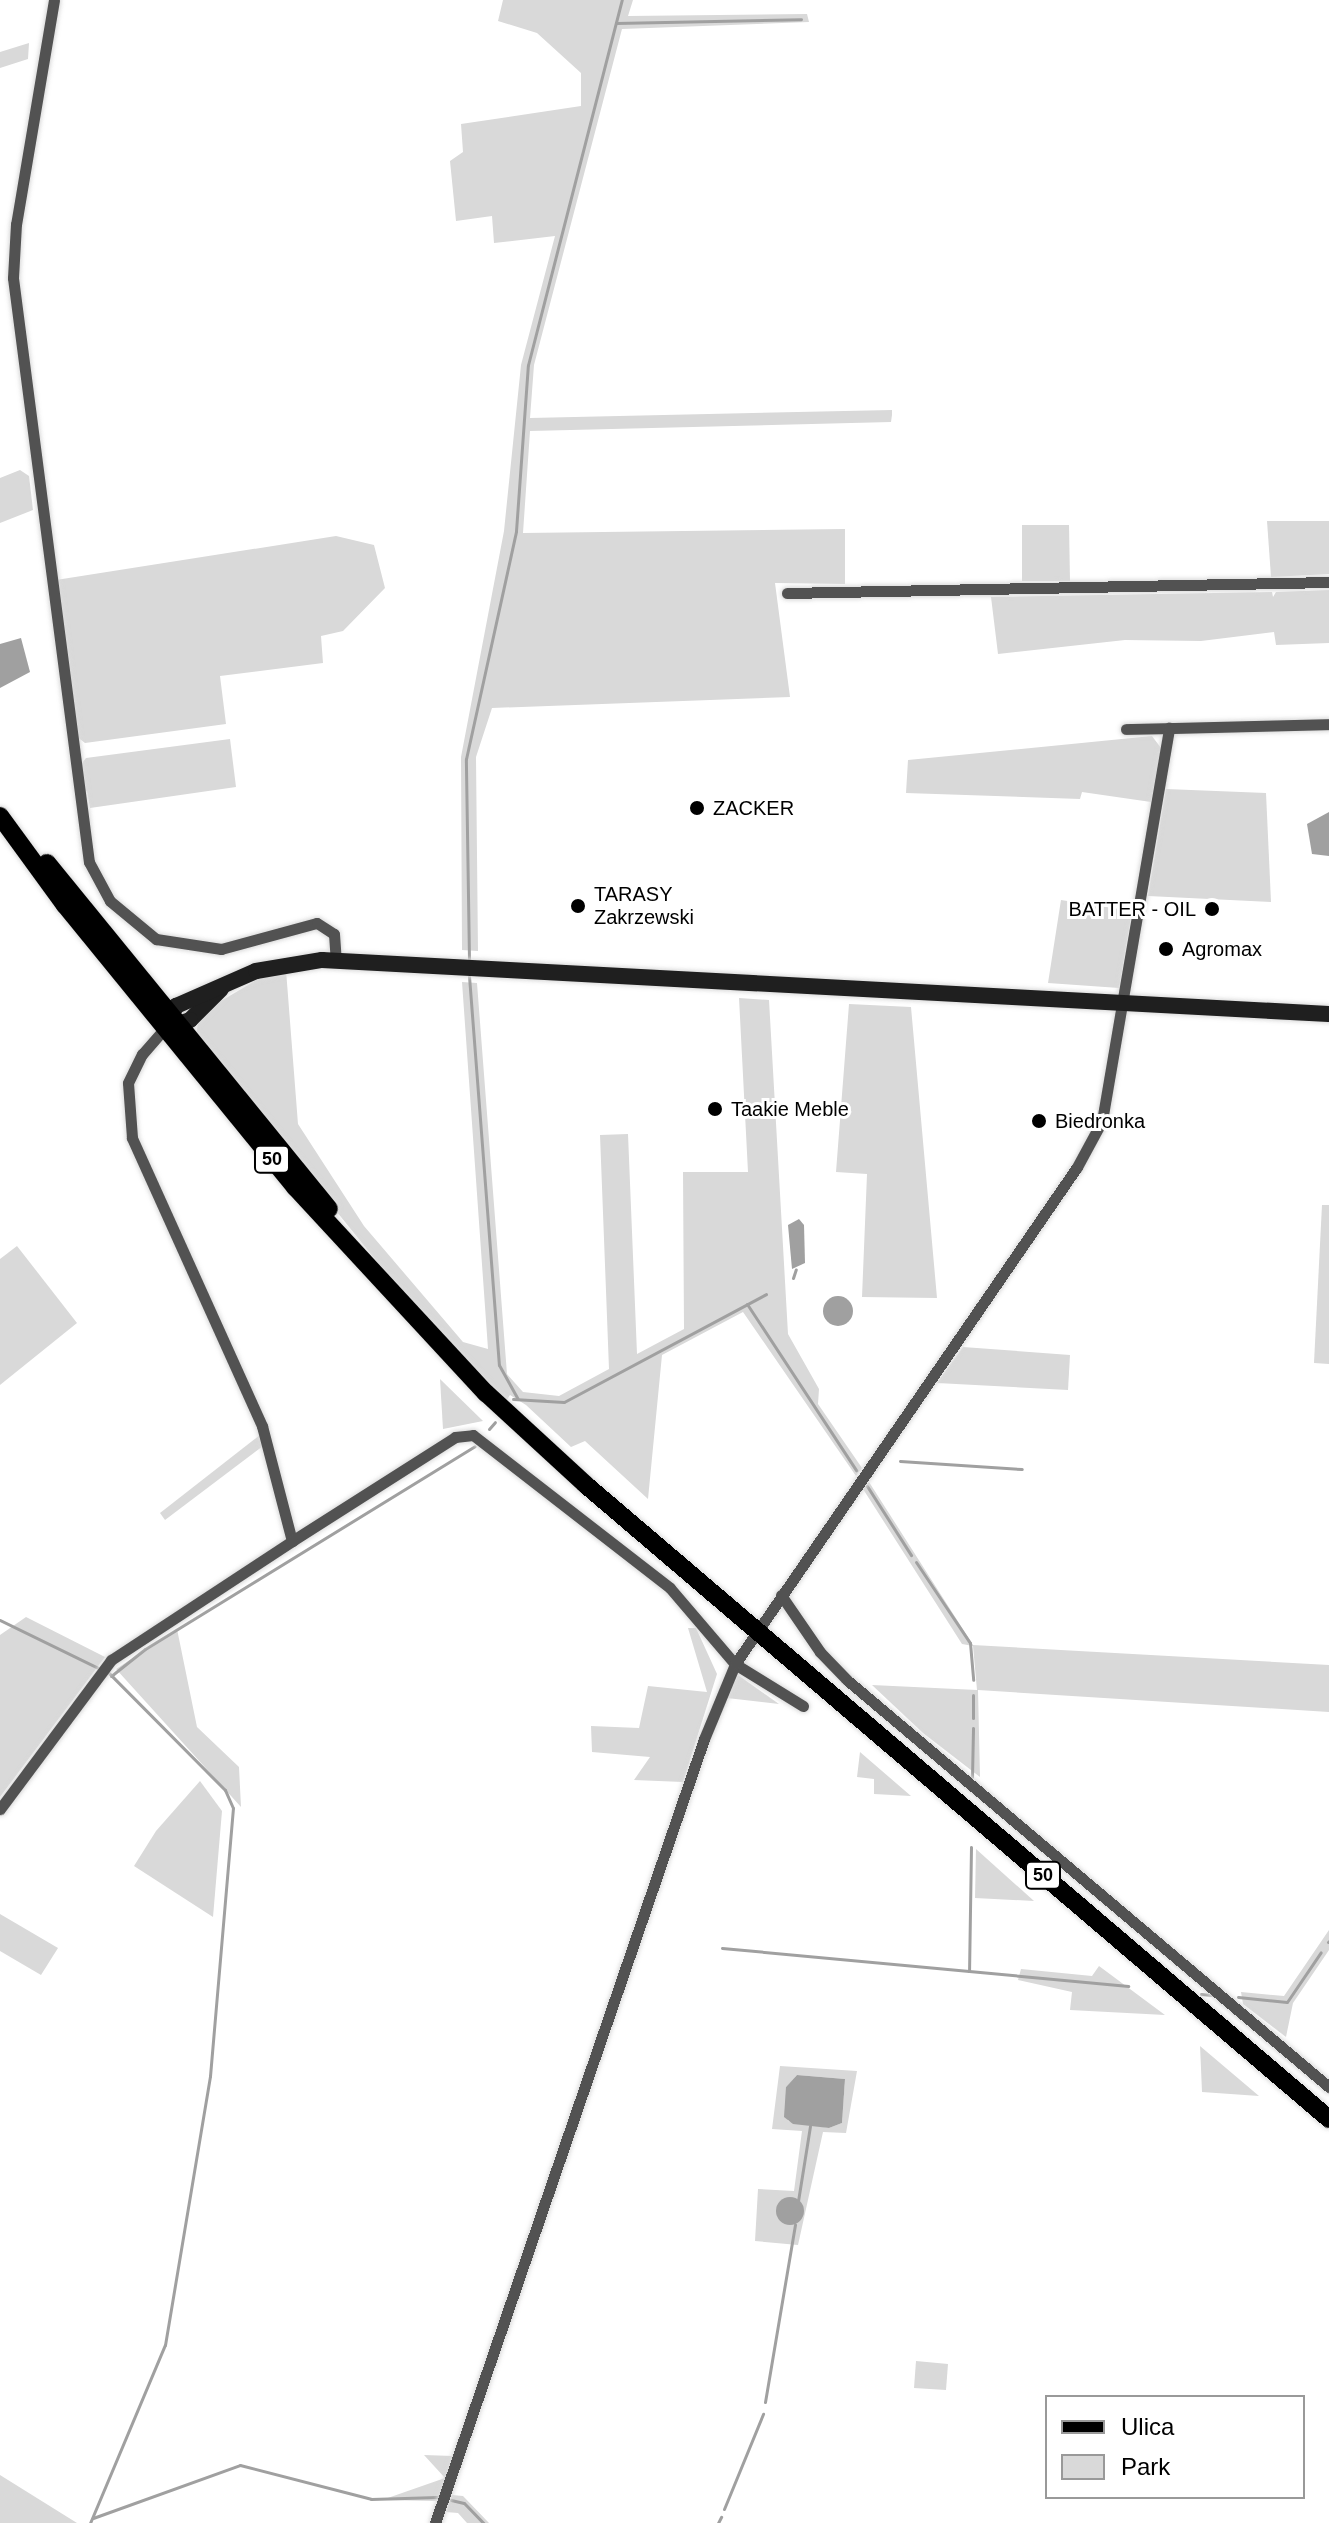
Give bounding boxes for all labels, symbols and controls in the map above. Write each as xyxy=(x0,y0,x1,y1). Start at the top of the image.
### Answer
place label: ZACKER xyxy=(713,796,794,820)
marker: ZACKER xyxy=(688,799,706,817)
place label: TARASY Zakrzewski xyxy=(594,882,694,929)
marker: TARASY Zakrzewski xyxy=(569,897,587,915)
place label: BATTER - OIL xyxy=(1069,897,1196,921)
marker: BATTER - OIL xyxy=(1203,900,1221,918)
place label: Agromax xyxy=(1182,937,1262,961)
marker: Agromax xyxy=(1157,940,1175,958)
place label: Taakie Meble xyxy=(731,1097,849,1121)
marker: Taakie Meble xyxy=(706,1100,724,1118)
place label: Biedronka xyxy=(1055,1109,1145,1133)
marker: Biedronka xyxy=(1030,1112,1048,1130)
road number: 50 xyxy=(252,1145,292,1173)
road number: 50 xyxy=(1023,1861,1063,1889)
legend xyxy=(1045,2395,1305,2499)
text: Ulica xyxy=(1121,2413,1174,2440)
text: Park xyxy=(1121,2453,1170,2480)

